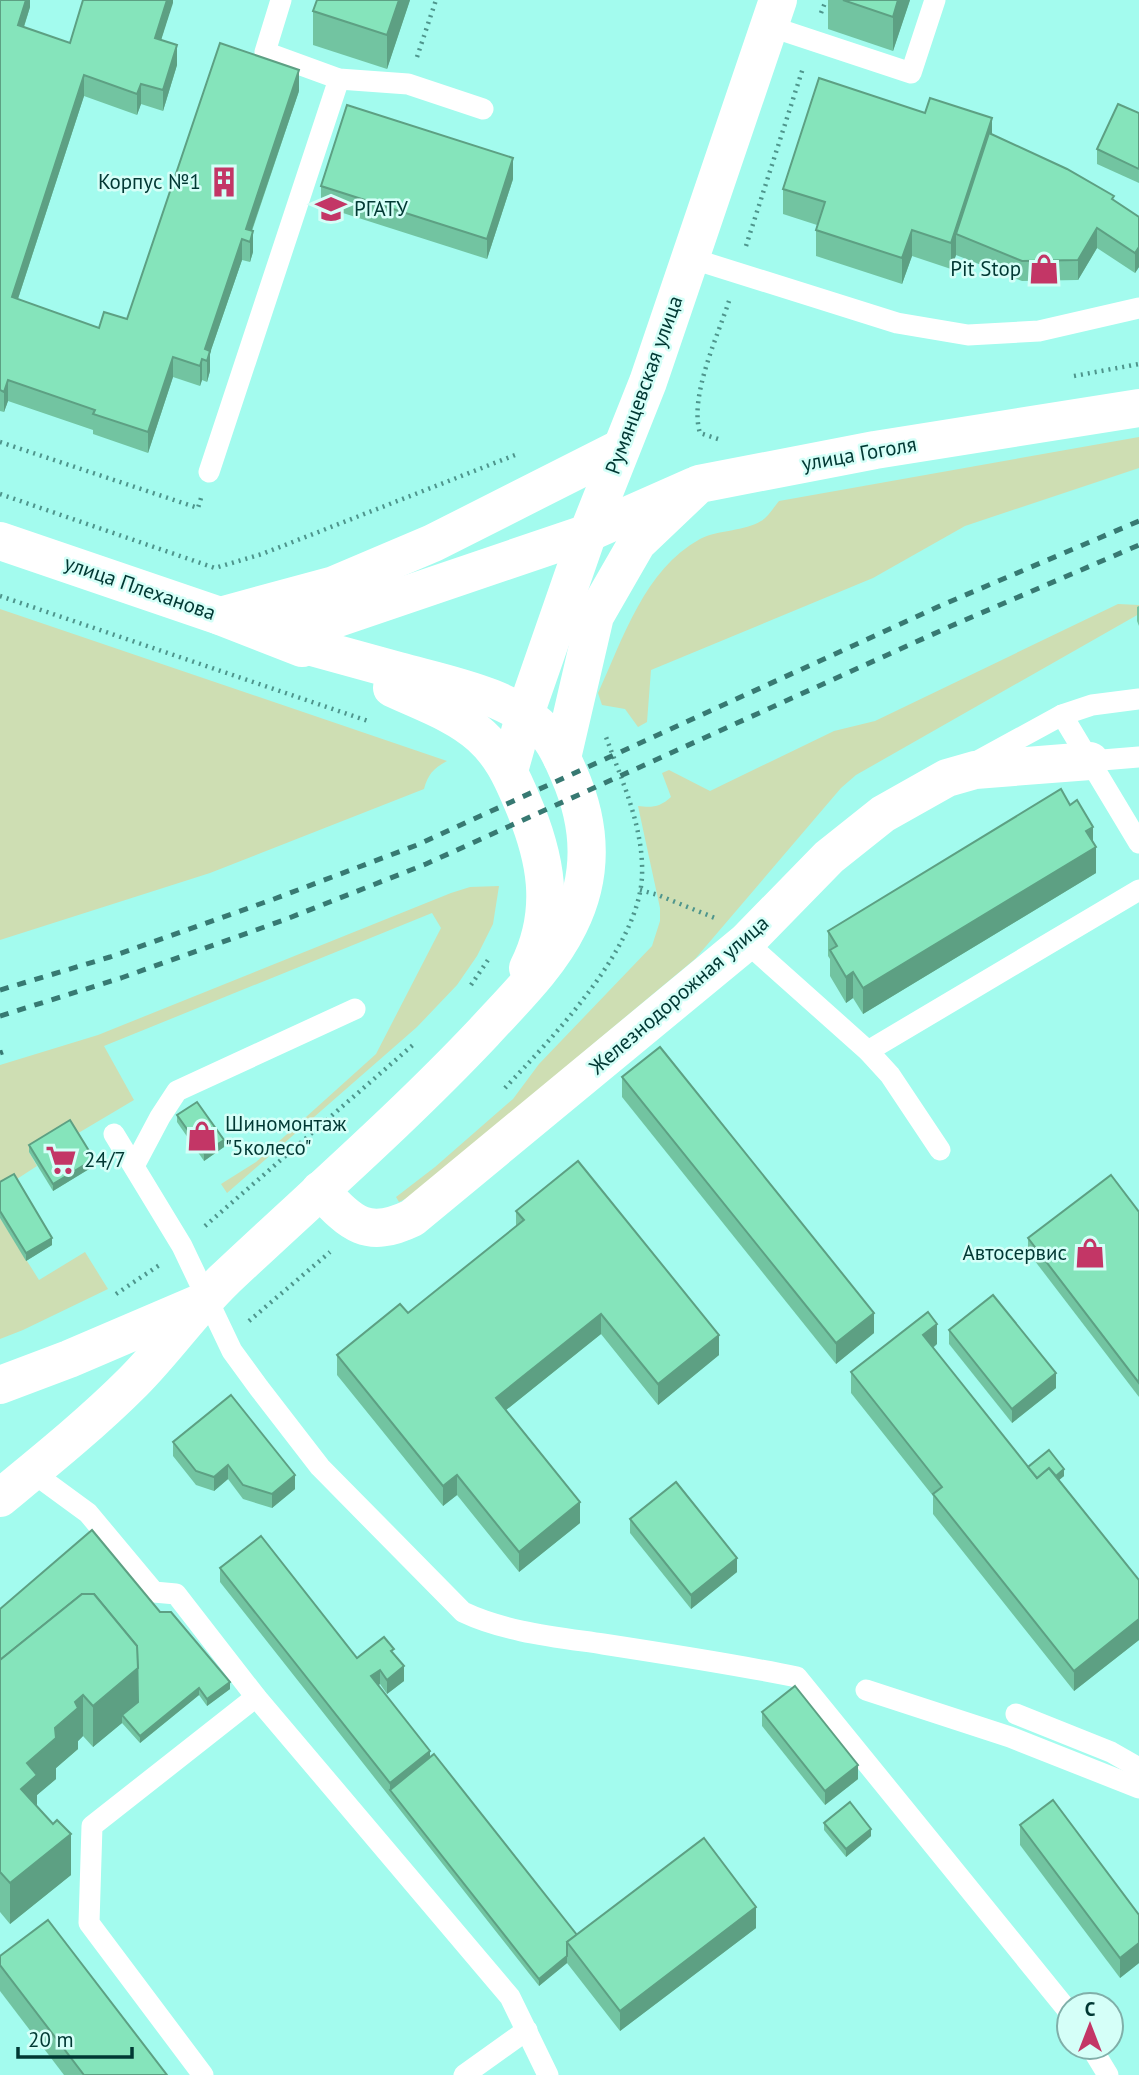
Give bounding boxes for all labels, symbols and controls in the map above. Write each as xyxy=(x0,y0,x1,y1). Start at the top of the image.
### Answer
building icon: Корпус №1 xyxy=(207,165,241,199)
place label: Корпус №1 xyxy=(98,168,201,195)
school or university icon: РГАТУ xyxy=(314,192,348,226)
place label: РГАТУ xyxy=(354,195,408,222)
shop icon: Pit Stop xyxy=(1027,252,1061,286)
place label: Pit Stop xyxy=(950,255,1021,282)
street label: Румянцевская улица xyxy=(599,292,688,478)
street label: улица Гоголя xyxy=(799,430,919,477)
street label: улица Плеханова xyxy=(61,549,219,626)
street label: Железнодорожная улица xyxy=(583,909,774,1081)
place label: Шиномонтаж "5колесо" xyxy=(225,1110,346,1161)
shop icon: Шиномонтаж "5колесо" xyxy=(185,1119,219,1153)
supermarket icon: 24/7 xyxy=(44,1143,78,1177)
place label: 24/7 xyxy=(84,1146,126,1173)
shop icon: Автосервис xyxy=(1073,1236,1107,1270)
place label: Автосервис xyxy=(963,1239,1067,1266)
north arrow xyxy=(1055,1991,1125,2061)
text: С xyxy=(1085,1997,1096,2021)
scale bar xyxy=(18,2016,131,2060)
text: 20 m xyxy=(28,2026,74,2053)

